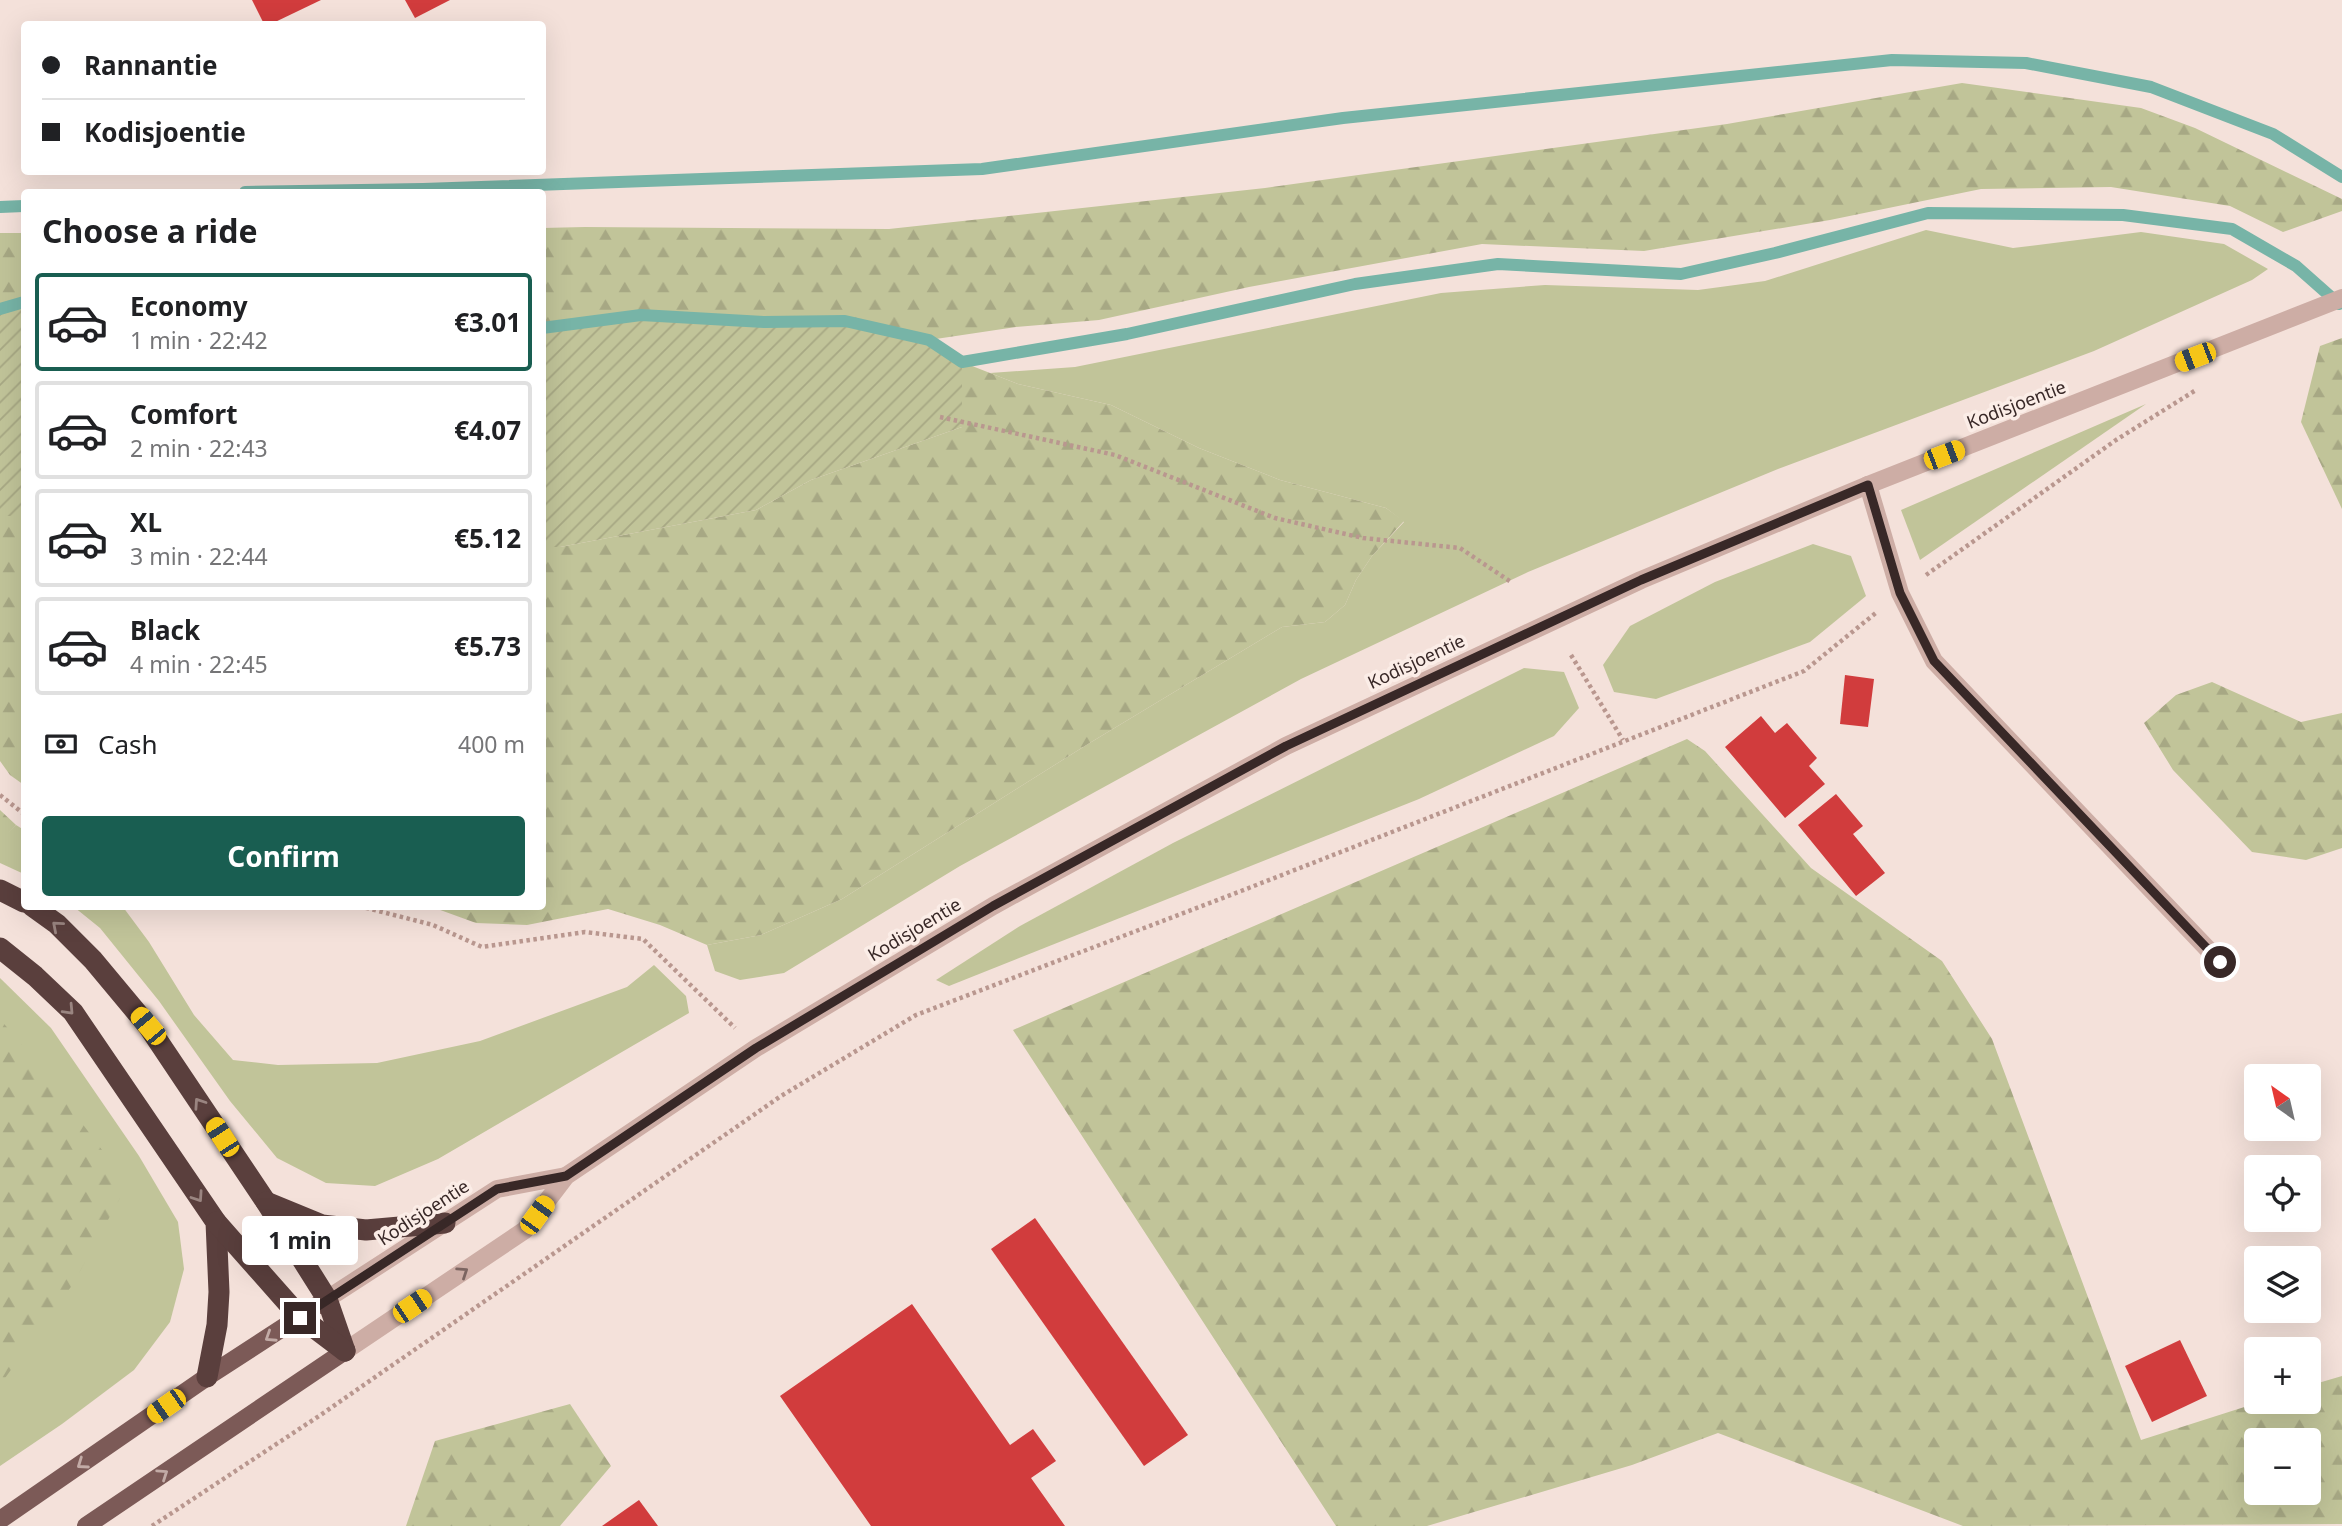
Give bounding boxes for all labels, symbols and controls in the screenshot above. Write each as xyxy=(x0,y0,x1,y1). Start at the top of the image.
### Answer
text: Rannantie xyxy=(84,47,217,83)
text: Kodisjoentie xyxy=(84,114,246,150)
text: Choose a ride xyxy=(42,209,258,252)
text: Economy xyxy=(130,288,248,324)
icon: car xyxy=(46,291,109,354)
text: €3.01 xyxy=(454,304,521,340)
text: 1 min · 22:42 xyxy=(130,324,268,356)
car xyxy=(2172,340,2219,374)
street label: Kodisjoentie xyxy=(1963,374,2069,434)
text: Comfort xyxy=(130,396,238,432)
icon: car xyxy=(46,399,109,462)
text: €4.07 xyxy=(454,412,521,448)
text: 2 min · 22:43 xyxy=(130,432,268,464)
car xyxy=(1921,438,1968,472)
text: XL xyxy=(130,504,162,540)
icon: car xyxy=(46,507,109,570)
text: €5.12 xyxy=(454,520,521,556)
text: 3 min · 22:44 xyxy=(130,540,268,572)
text: Black xyxy=(130,612,200,648)
icon: car xyxy=(46,615,109,678)
text: €5.73 xyxy=(454,628,521,664)
street label: Kodisjoentie xyxy=(1364,628,1468,694)
text: 4 min · 22:45 xyxy=(130,648,268,680)
icon: cash xyxy=(42,725,80,763)
text: Cash xyxy=(98,726,158,762)
text: 400 m xyxy=(458,728,525,760)
button: Confirm xyxy=(42,816,525,896)
street label: Kodisjoentie xyxy=(863,892,965,966)
one-way arrow xyxy=(53,922,66,934)
route start xyxy=(2204,946,2236,978)
one-way arrow xyxy=(61,1002,73,1015)
car xyxy=(127,1003,170,1049)
north arrow xyxy=(2244,1064,2320,1141)
map controls xyxy=(2244,1064,2321,1505)
one-way arrow xyxy=(195,1098,207,1111)
car xyxy=(202,1114,243,1160)
button: locate xyxy=(2244,1155,2321,1232)
street label: Kodisjoentie xyxy=(373,1173,473,1251)
one-way arrow xyxy=(190,1189,203,1202)
car xyxy=(517,1192,558,1238)
callout: 1 min xyxy=(242,1216,358,1266)
text: 1 min xyxy=(268,1224,332,1256)
button: layers xyxy=(2244,1246,2321,1323)
one-way arrow xyxy=(455,1267,468,1280)
car xyxy=(389,1286,436,1326)
route end xyxy=(284,1302,316,1334)
one-way arrow xyxy=(265,1329,278,1342)
button: + xyxy=(2244,1337,2321,1414)
car xyxy=(143,1385,190,1427)
button: − xyxy=(2244,1428,2321,1505)
one-way arrow xyxy=(76,1456,89,1469)
one-way arrow xyxy=(155,1470,168,1482)

